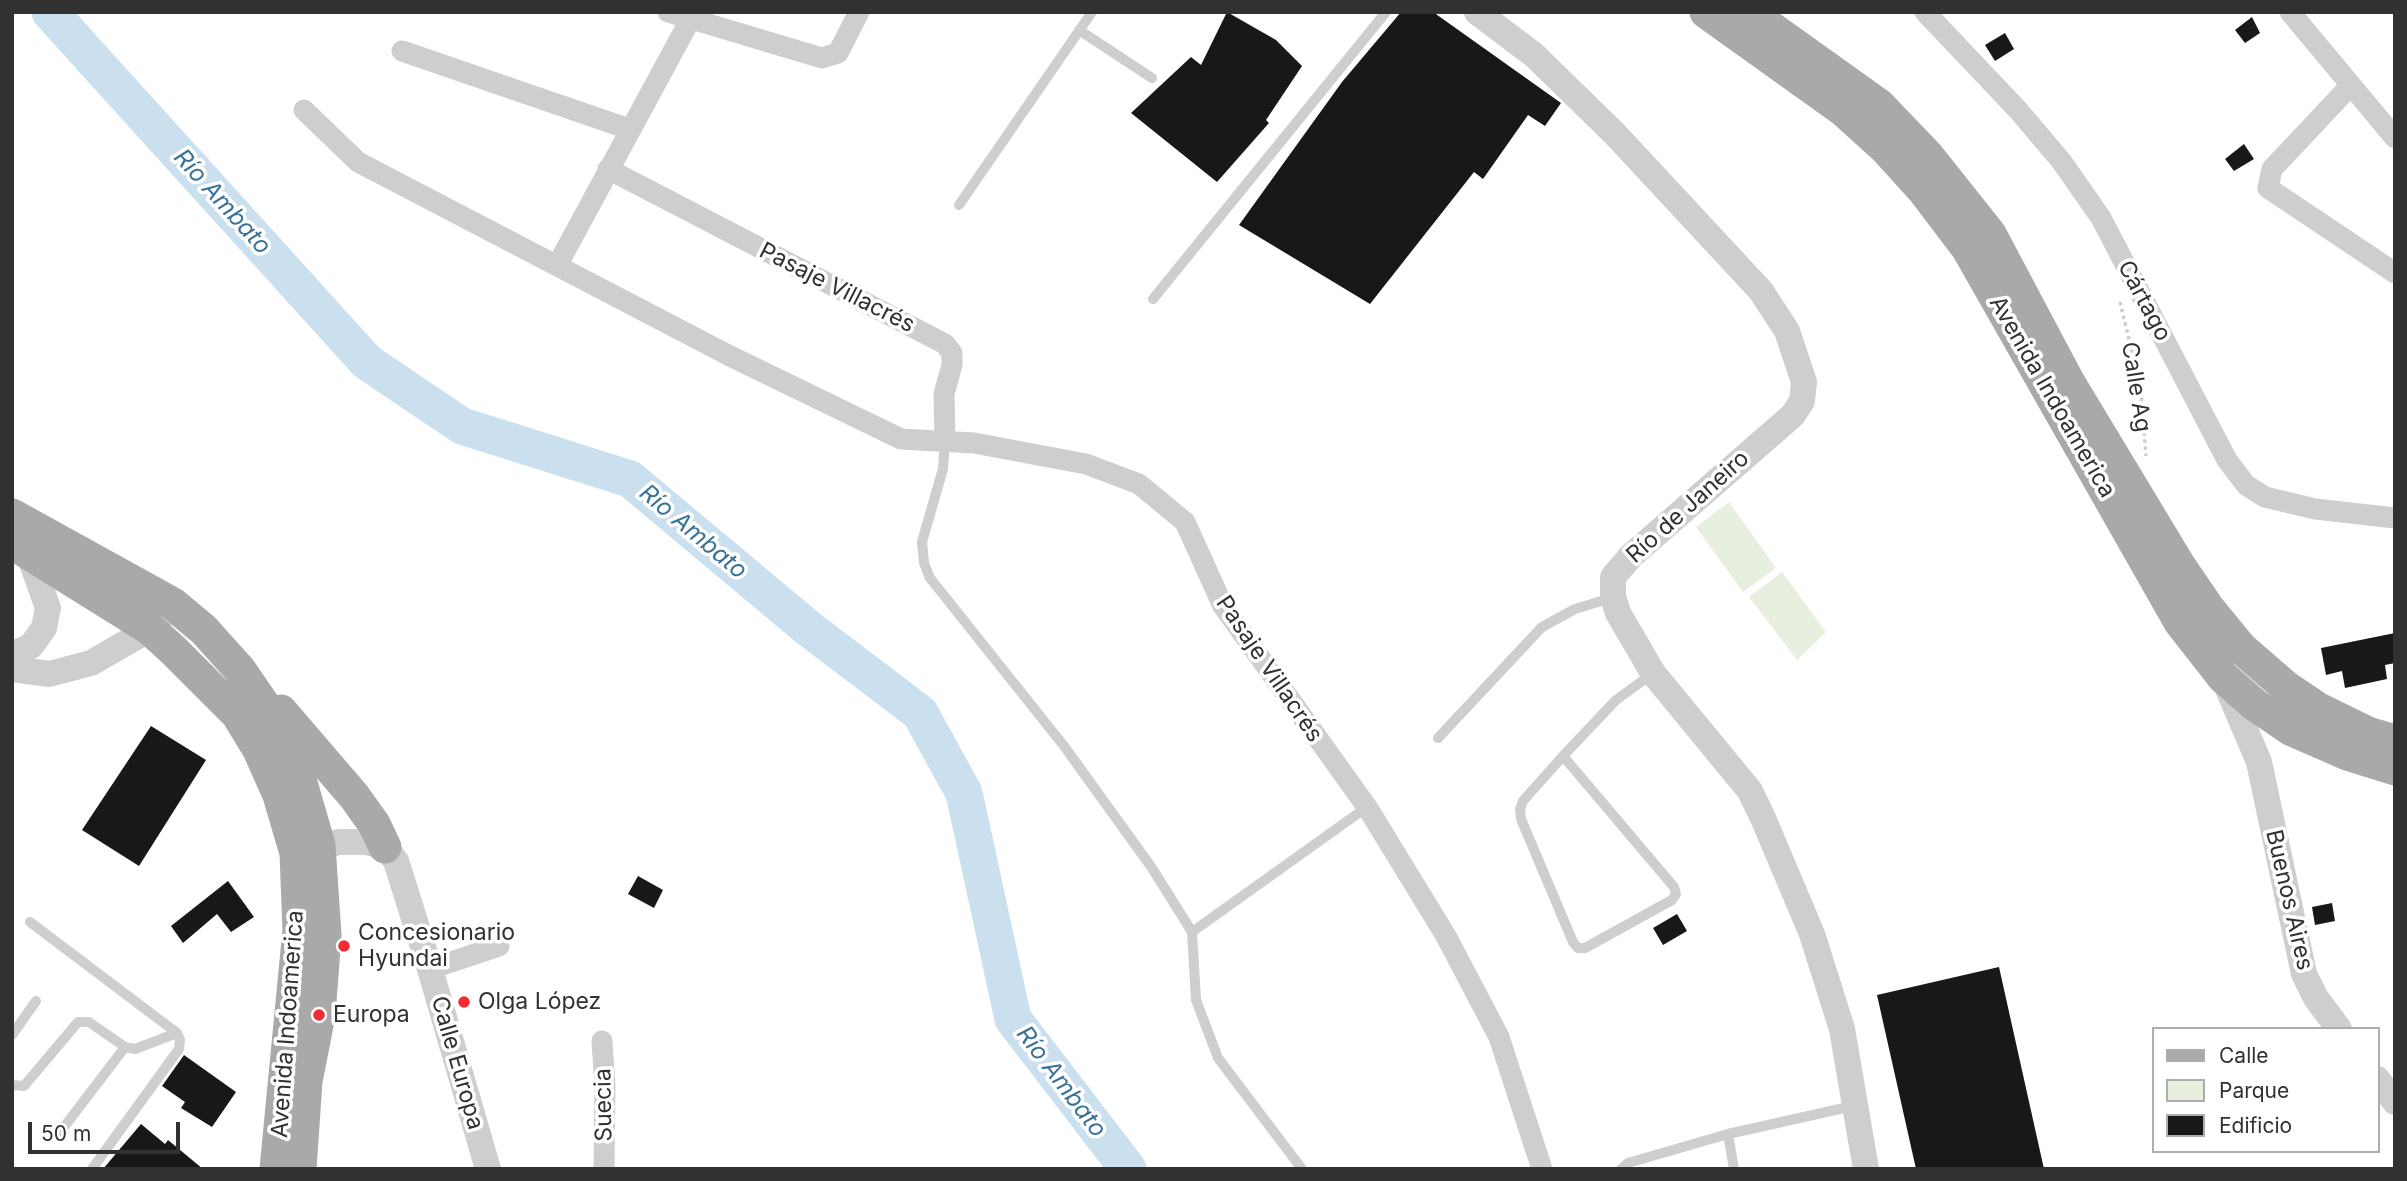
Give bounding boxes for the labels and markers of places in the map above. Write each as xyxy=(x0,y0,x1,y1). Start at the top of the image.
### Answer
place label: Concesionario Hyundai xyxy=(358,919,515,973)
marker: Concesionario Hyundai xyxy=(336,938,352,954)
place label: Olga López xyxy=(478,988,601,1016)
marker: Olga López xyxy=(456,994,472,1010)
place label: Europa xyxy=(333,1001,410,1029)
marker: Europa xyxy=(311,1007,327,1023)

